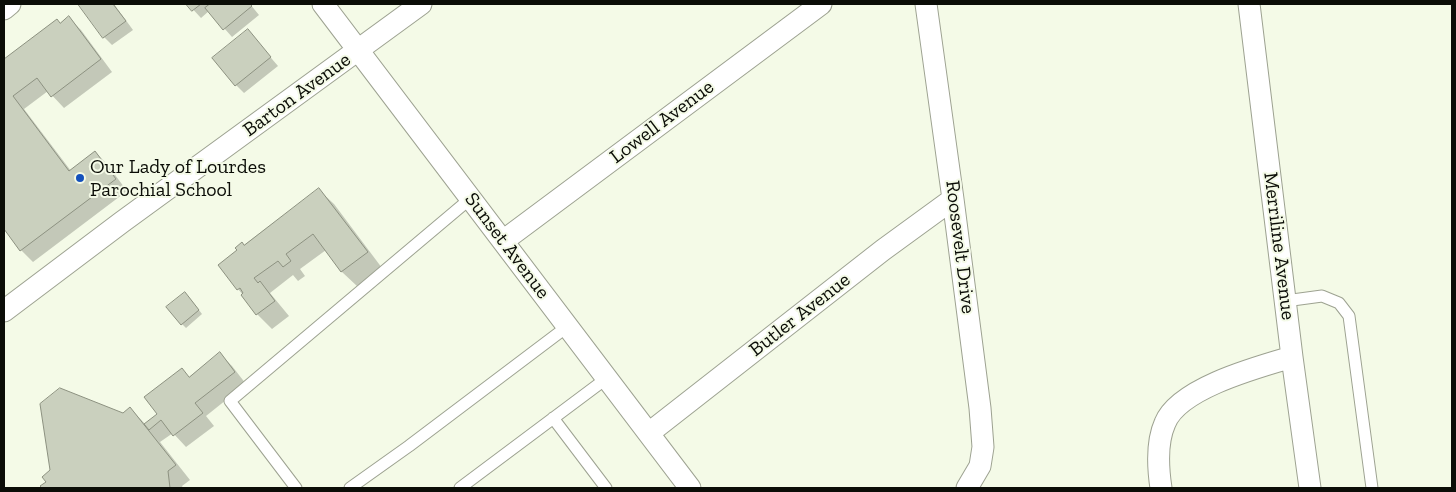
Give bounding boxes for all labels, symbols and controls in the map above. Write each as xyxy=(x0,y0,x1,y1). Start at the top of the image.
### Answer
street label: Barton Avenue xyxy=(239,48,355,142)
street label: Lowell Avenue xyxy=(605,75,719,169)
place label: Our Lady of Lourdes Parochial School xyxy=(90,155,266,202)
street label: Merriline Avenue xyxy=(1258,171,1300,321)
marker: Our Lady of Lourdes Parochial School xyxy=(74,172,86,184)
street label: Roosevelt Drive xyxy=(940,179,980,315)
street label: Sunset Avenue xyxy=(459,188,555,304)
street label: Butler Avenue xyxy=(745,268,855,362)

